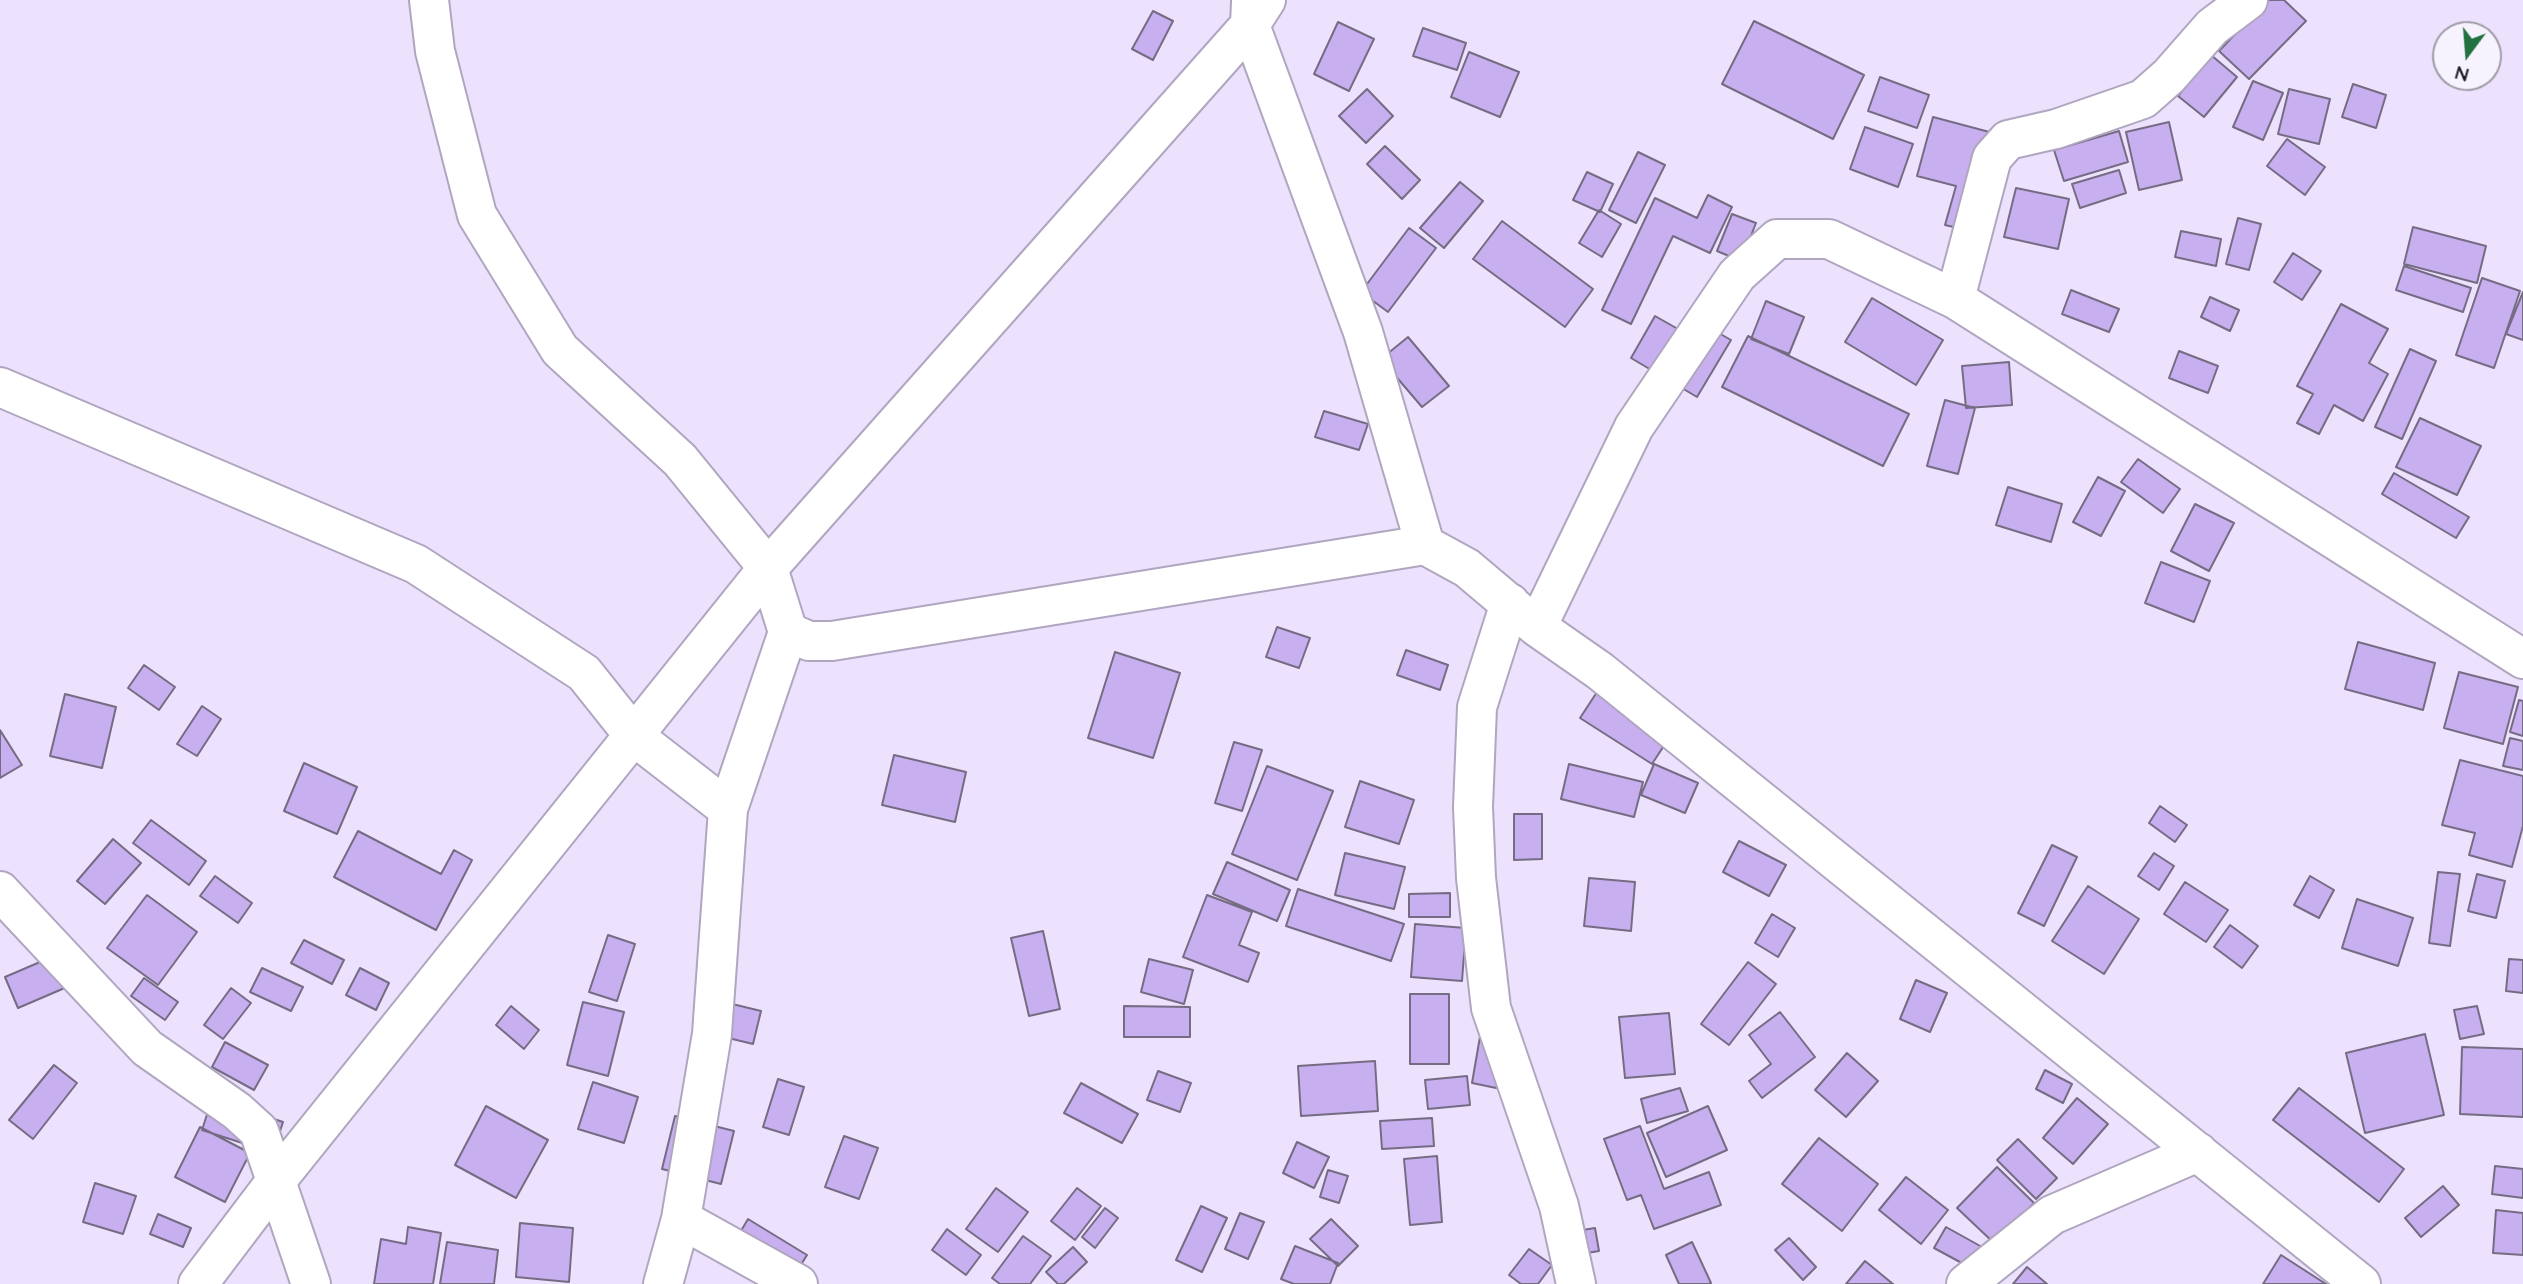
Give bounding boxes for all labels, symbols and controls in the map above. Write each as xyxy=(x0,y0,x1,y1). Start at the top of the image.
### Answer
north arrow xyxy=(2432,21,2502,91)
text: N xyxy=(2452,61,2472,88)

